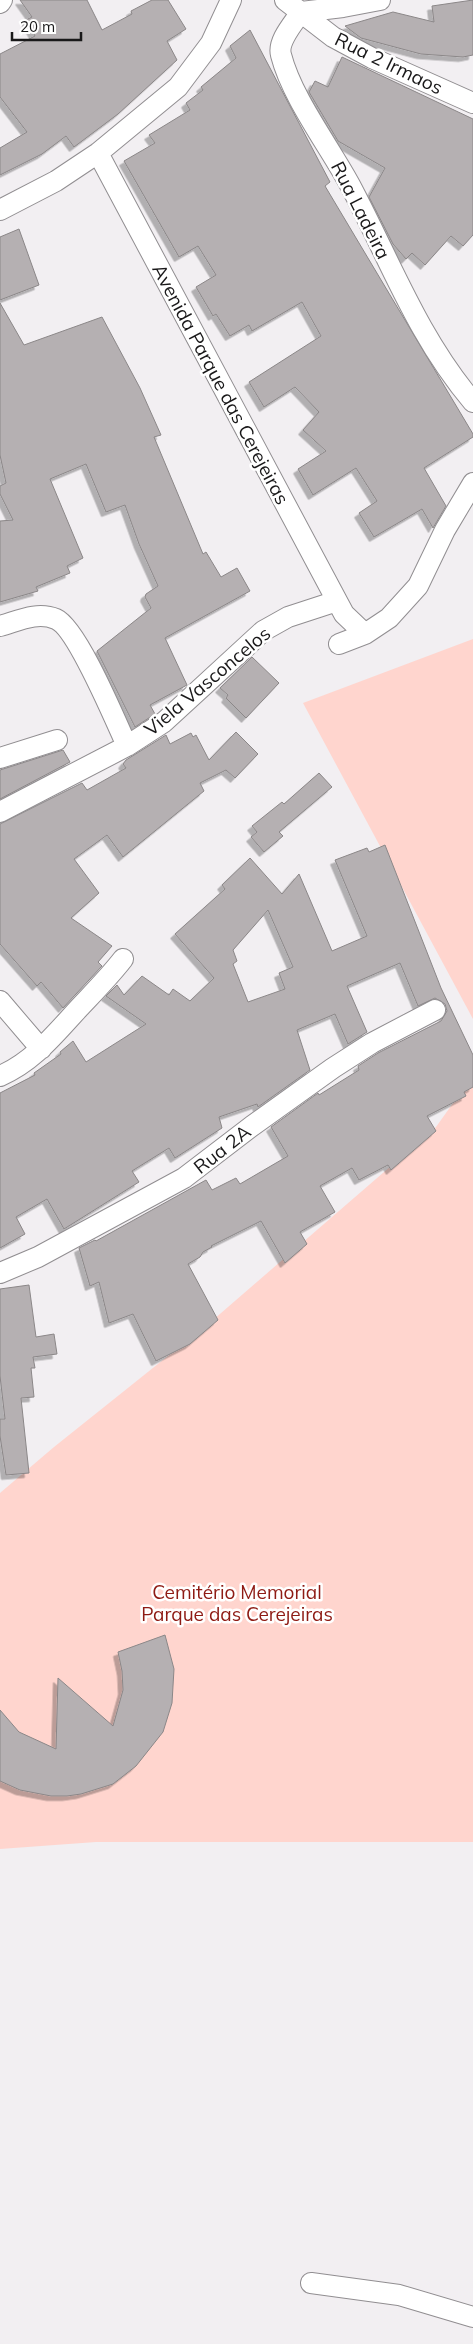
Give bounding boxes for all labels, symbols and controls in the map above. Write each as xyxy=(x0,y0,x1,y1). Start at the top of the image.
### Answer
scale bar xyxy=(12,10,81,42)
text: 20 m xyxy=(20,17,55,36)
street label: Rua 2 Irmaos xyxy=(331,27,447,99)
street label: Rua Ladeira xyxy=(326,157,396,263)
street label: Avenida Parque das Cerejeiras xyxy=(147,260,295,508)
street label: Viela Vasconcelos xyxy=(139,621,275,741)
street label: Rua 2A xyxy=(189,1119,255,1179)
park label: Cemitério Memorial Parque das Cerejeiras xyxy=(141,1580,333,1626)

